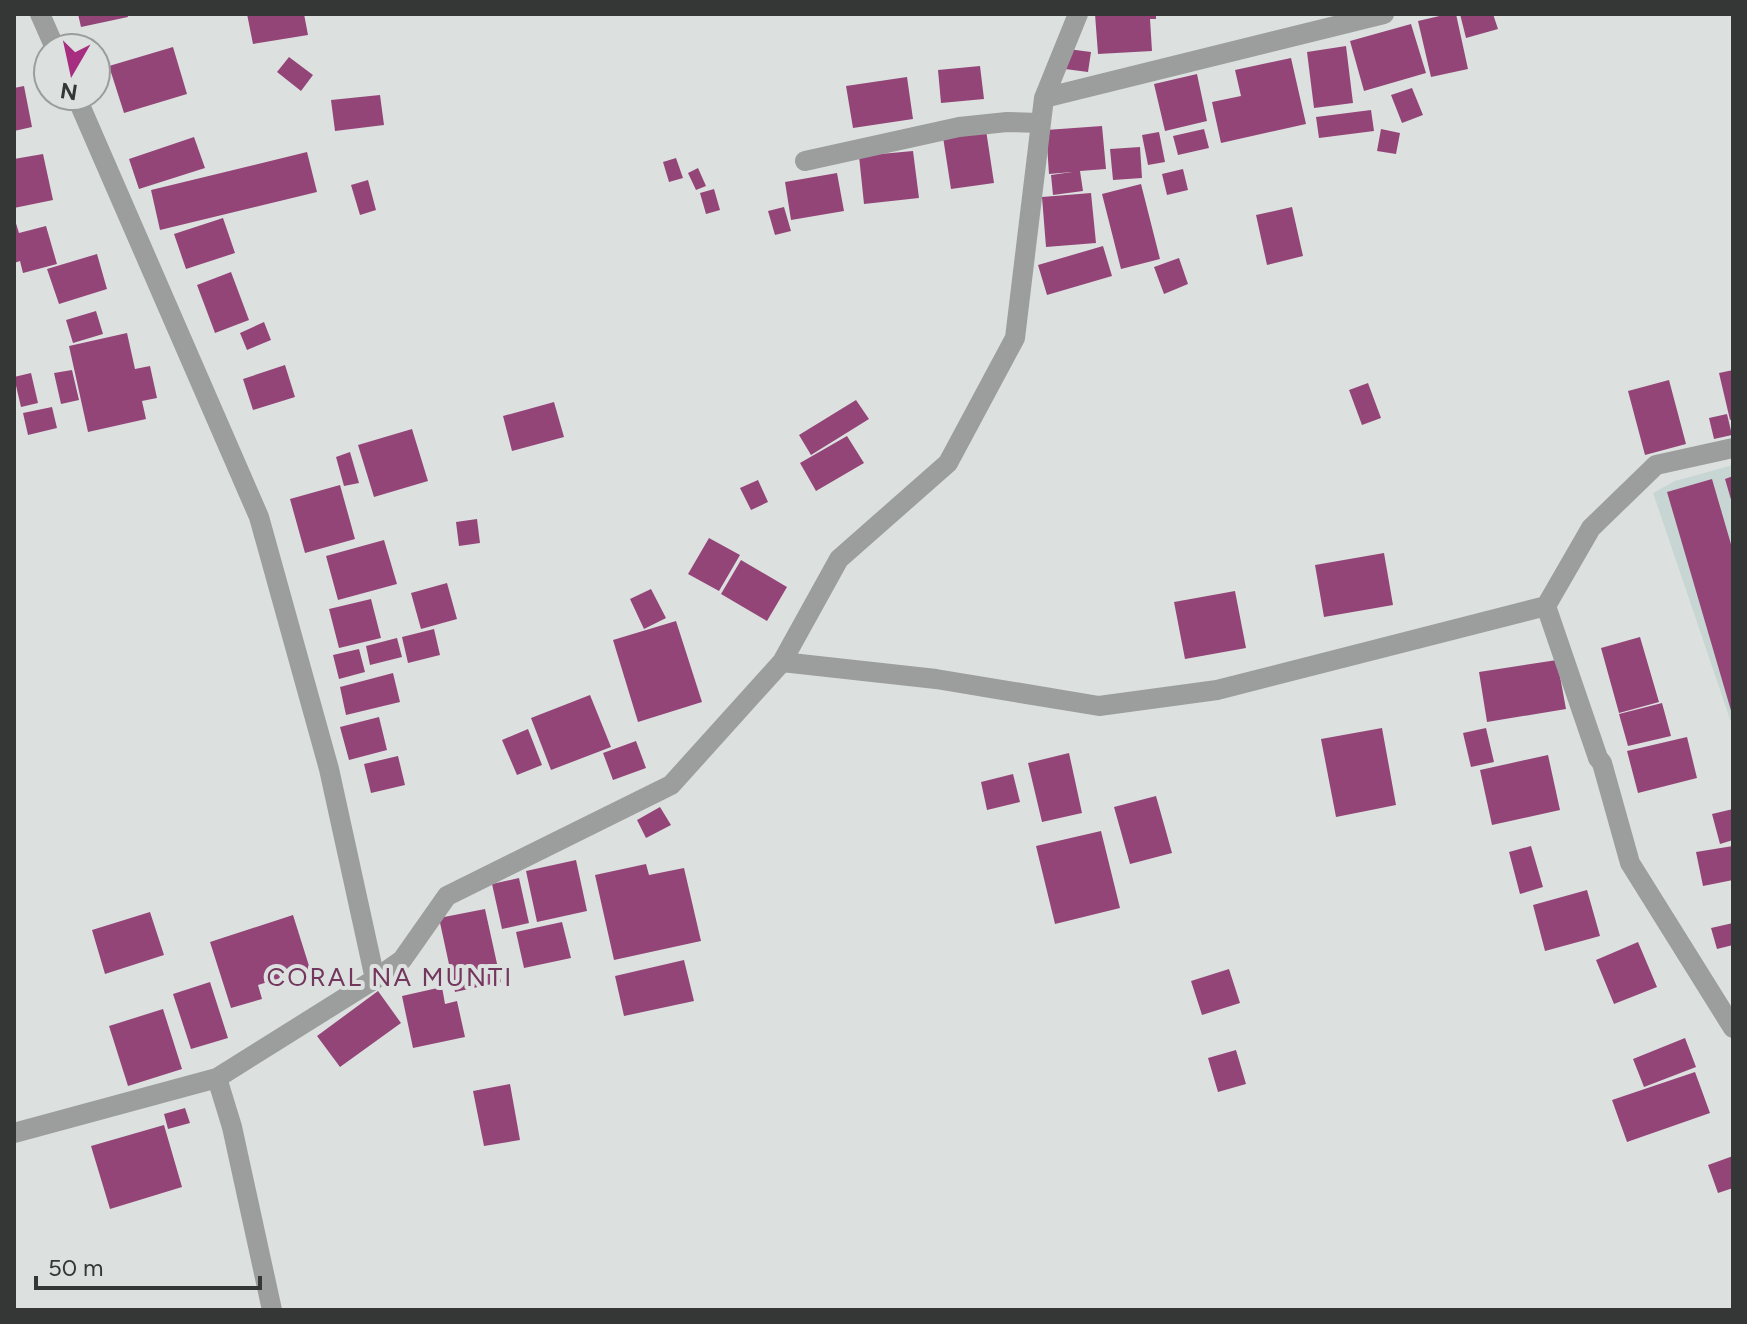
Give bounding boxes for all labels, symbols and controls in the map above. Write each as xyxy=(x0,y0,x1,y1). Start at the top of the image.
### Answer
north arrow xyxy=(32,32,112,112)
text: N xyxy=(58,77,79,106)
district label: CORAL NA MUNTI xyxy=(267,961,513,993)
scale bar xyxy=(36,1240,260,1290)
text: 50 m xyxy=(48,1253,104,1282)

